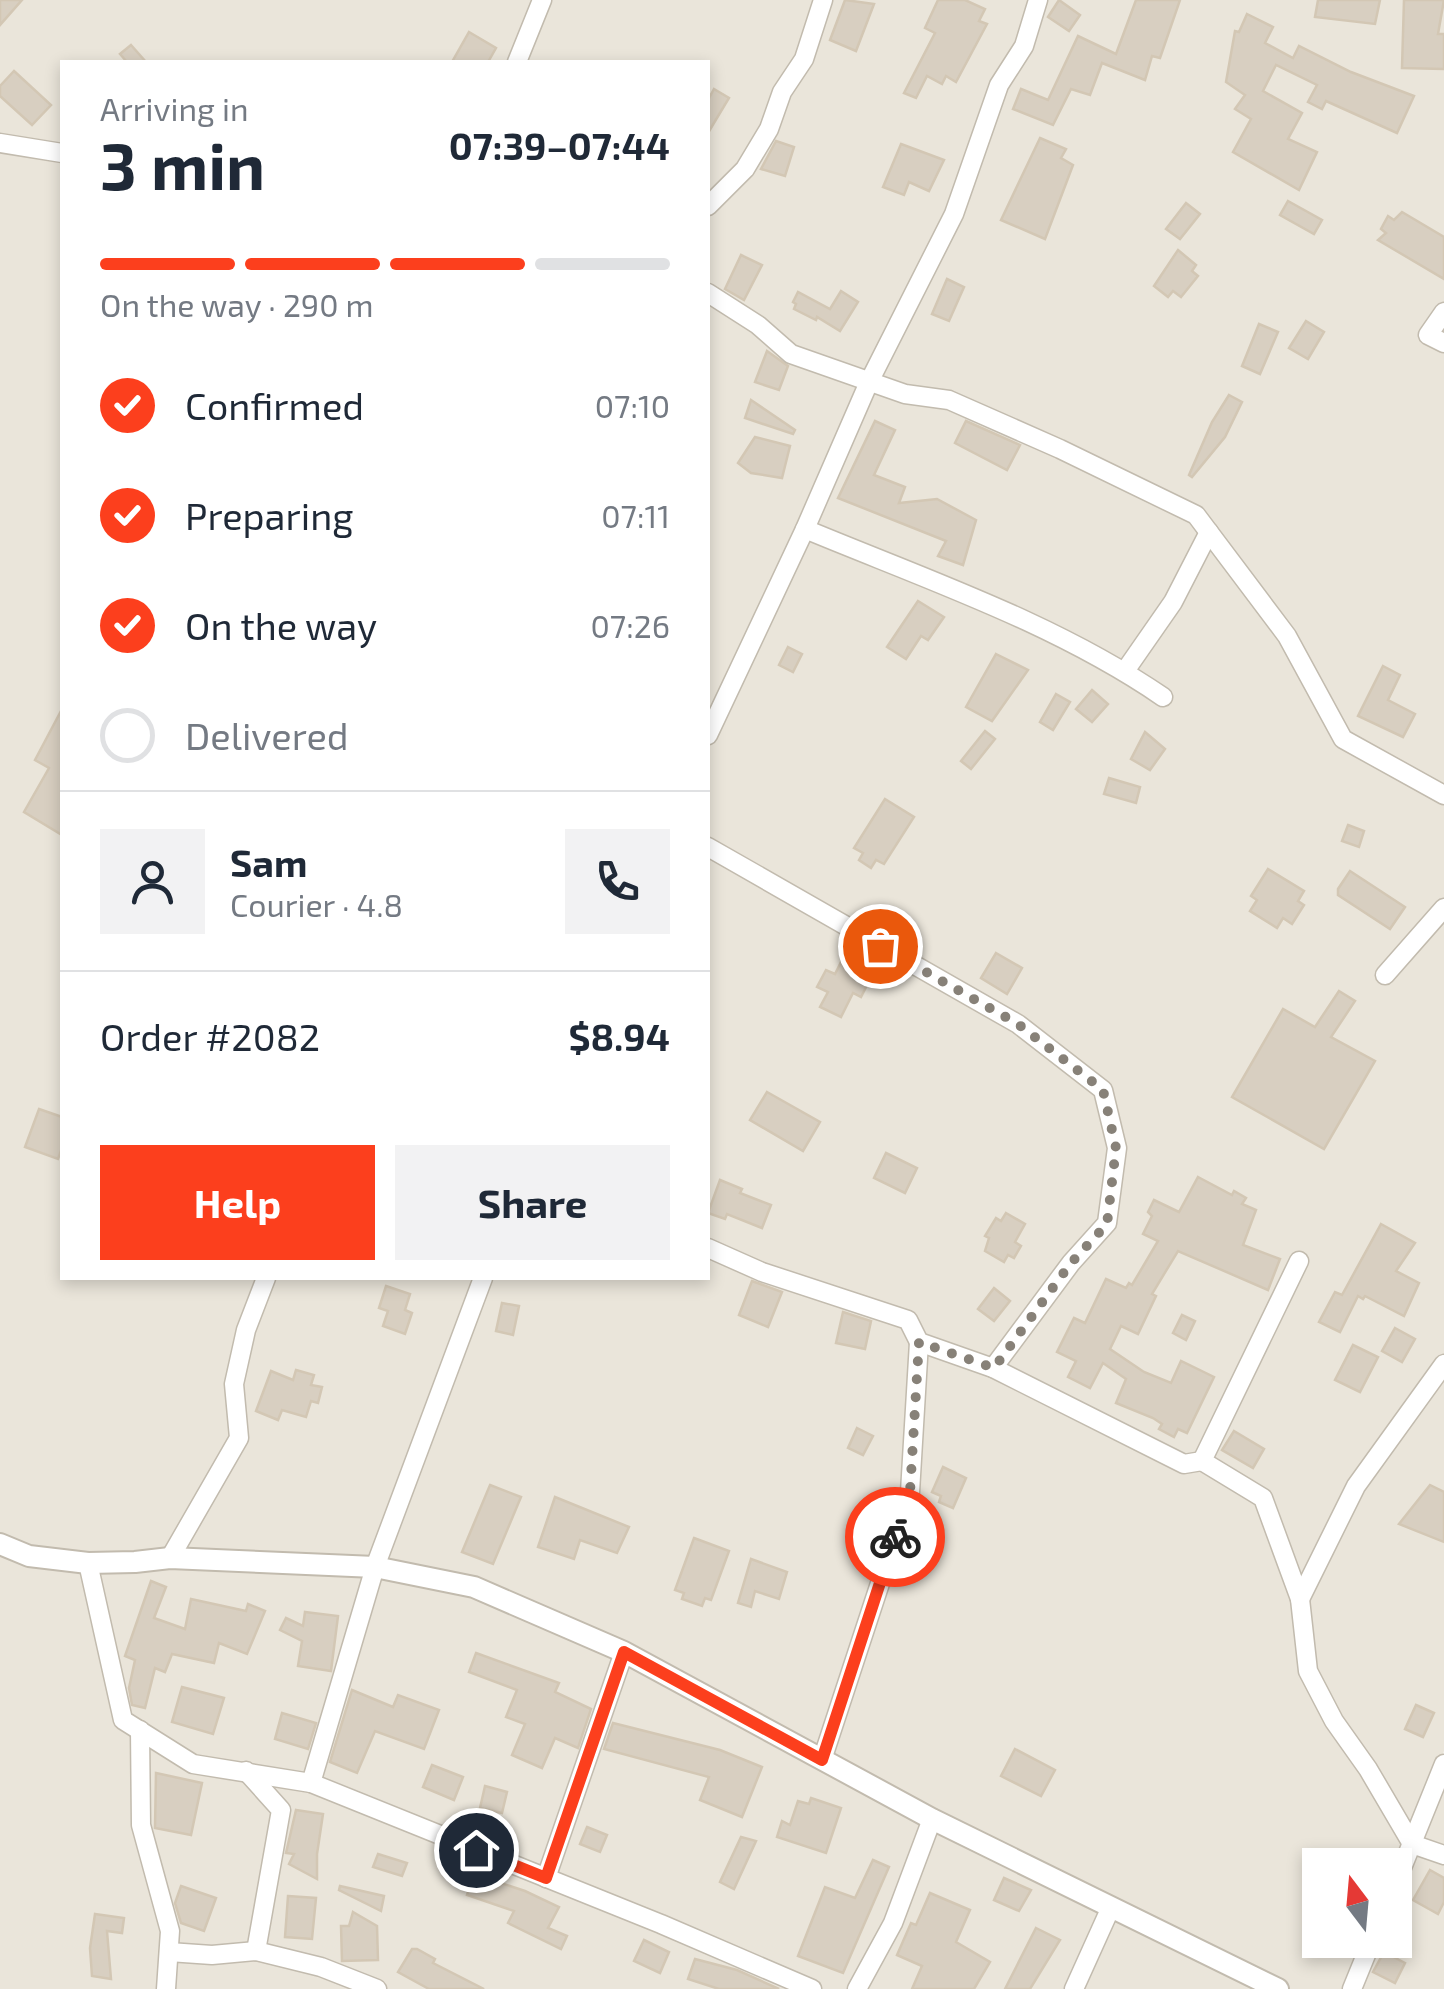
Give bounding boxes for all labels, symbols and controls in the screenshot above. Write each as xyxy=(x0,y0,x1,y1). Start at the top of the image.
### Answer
text: Arriving in xyxy=(100,89,249,127)
text: 07:39–07:44 xyxy=(449,122,670,168)
text: 3 min xyxy=(100,125,265,203)
text: On the way · 290 m xyxy=(100,285,374,323)
icon: check xyxy=(100,378,155,433)
text: Confirmed xyxy=(185,382,364,428)
text: 07:10 xyxy=(595,386,670,424)
icon: check xyxy=(100,488,155,543)
text: Preparing xyxy=(185,492,353,538)
text: 07:11 xyxy=(601,496,670,534)
icon: check xyxy=(100,598,155,653)
text: On the way xyxy=(185,602,377,648)
text: 07:26 xyxy=(590,606,670,644)
text: Delivered xyxy=(185,712,349,758)
button: person xyxy=(100,829,205,934)
button: phone xyxy=(565,829,670,934)
text: Sam xyxy=(230,839,307,885)
text: Courier · 4.8 xyxy=(230,885,403,923)
pin xyxy=(838,904,923,989)
icon: bag xyxy=(853,919,908,974)
text: Order #2082 xyxy=(100,1013,320,1059)
text: $8.94 xyxy=(568,1013,670,1059)
button: Help xyxy=(100,1145,375,1260)
button: Share xyxy=(395,1145,670,1260)
courier xyxy=(845,1487,945,1587)
icon: bike xyxy=(868,1510,923,1565)
pin xyxy=(434,1808,519,1893)
icon: home xyxy=(449,1823,504,1878)
north arrow xyxy=(1302,1848,1412,1958)
map controls xyxy=(1302,1848,1412,1958)

